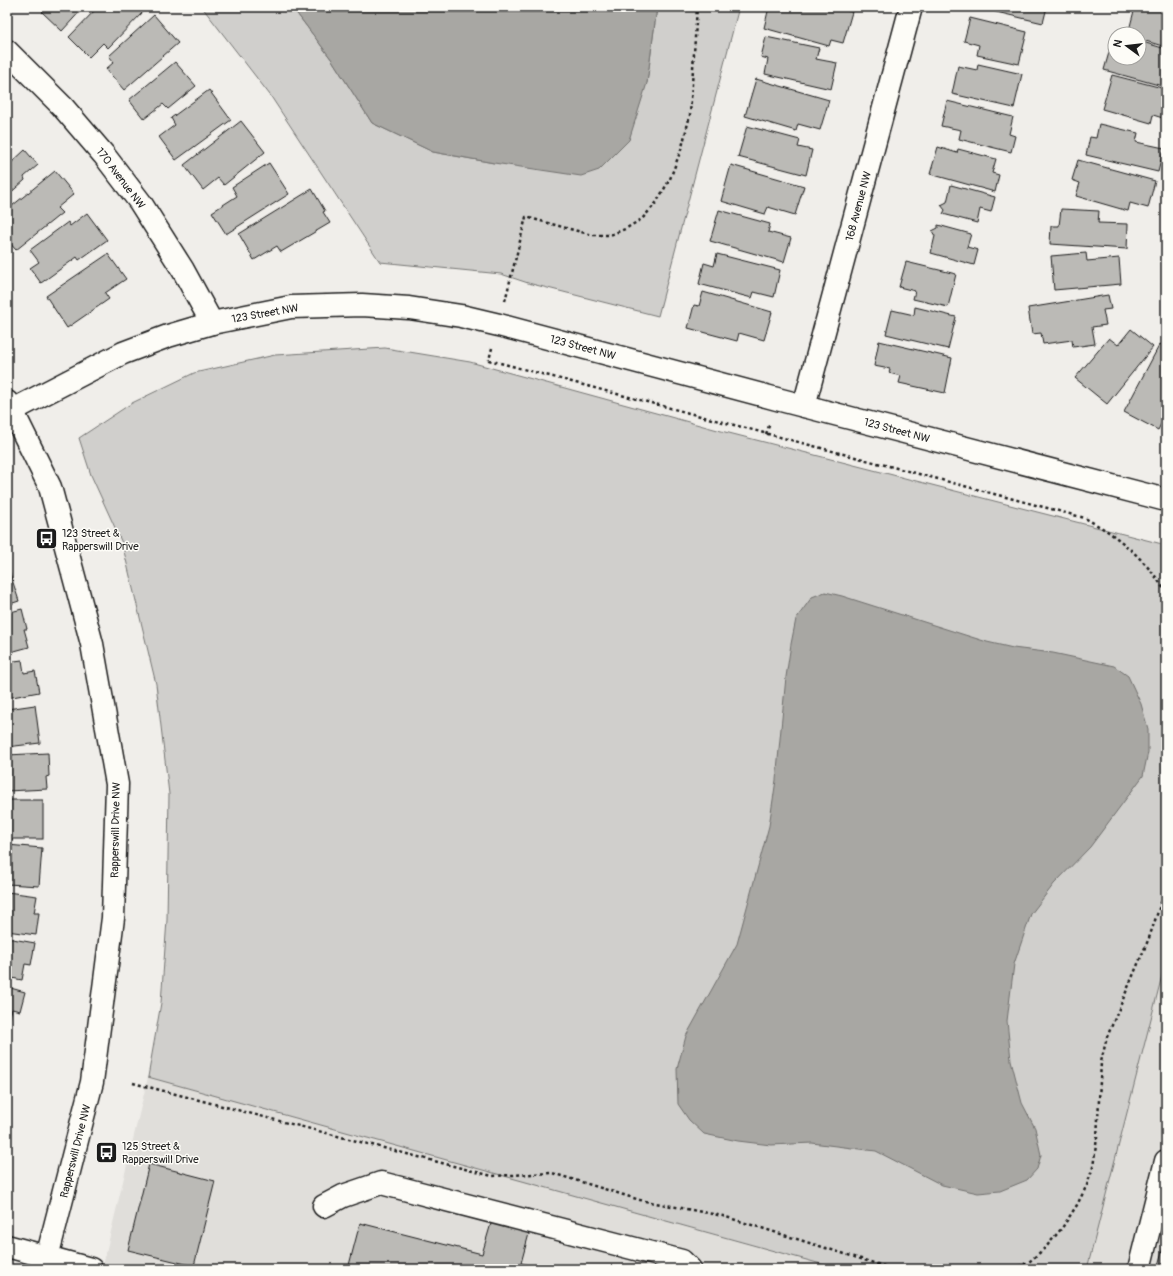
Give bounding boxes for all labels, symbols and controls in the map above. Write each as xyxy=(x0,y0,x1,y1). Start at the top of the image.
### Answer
north arrow xyxy=(1107,26,1147,66)
text: N xyxy=(1111,38,1125,49)
street label: 170 Avenue NW xyxy=(93,145,148,211)
street label: 168 Avenue NW xyxy=(843,170,874,242)
street label: 123 Street NW xyxy=(231,301,300,326)
street label: 123 Street NW xyxy=(548,332,617,363)
street label: 123 Street NW xyxy=(862,415,931,446)
bus stop icon: 123 Street & Rapperswill Drive xyxy=(34,526,60,552)
place label: 123 Street & Rapperswill Drive xyxy=(62,527,139,553)
street label: Rapperswill Drive NW xyxy=(108,782,123,878)
street label: Rapperswill Drive NW xyxy=(58,1103,93,1199)
bus stop icon: 125 Street & Rapperswill Drive xyxy=(93,1139,119,1165)
place label: 125 Street & Rapperswill Drive xyxy=(122,1140,199,1166)

